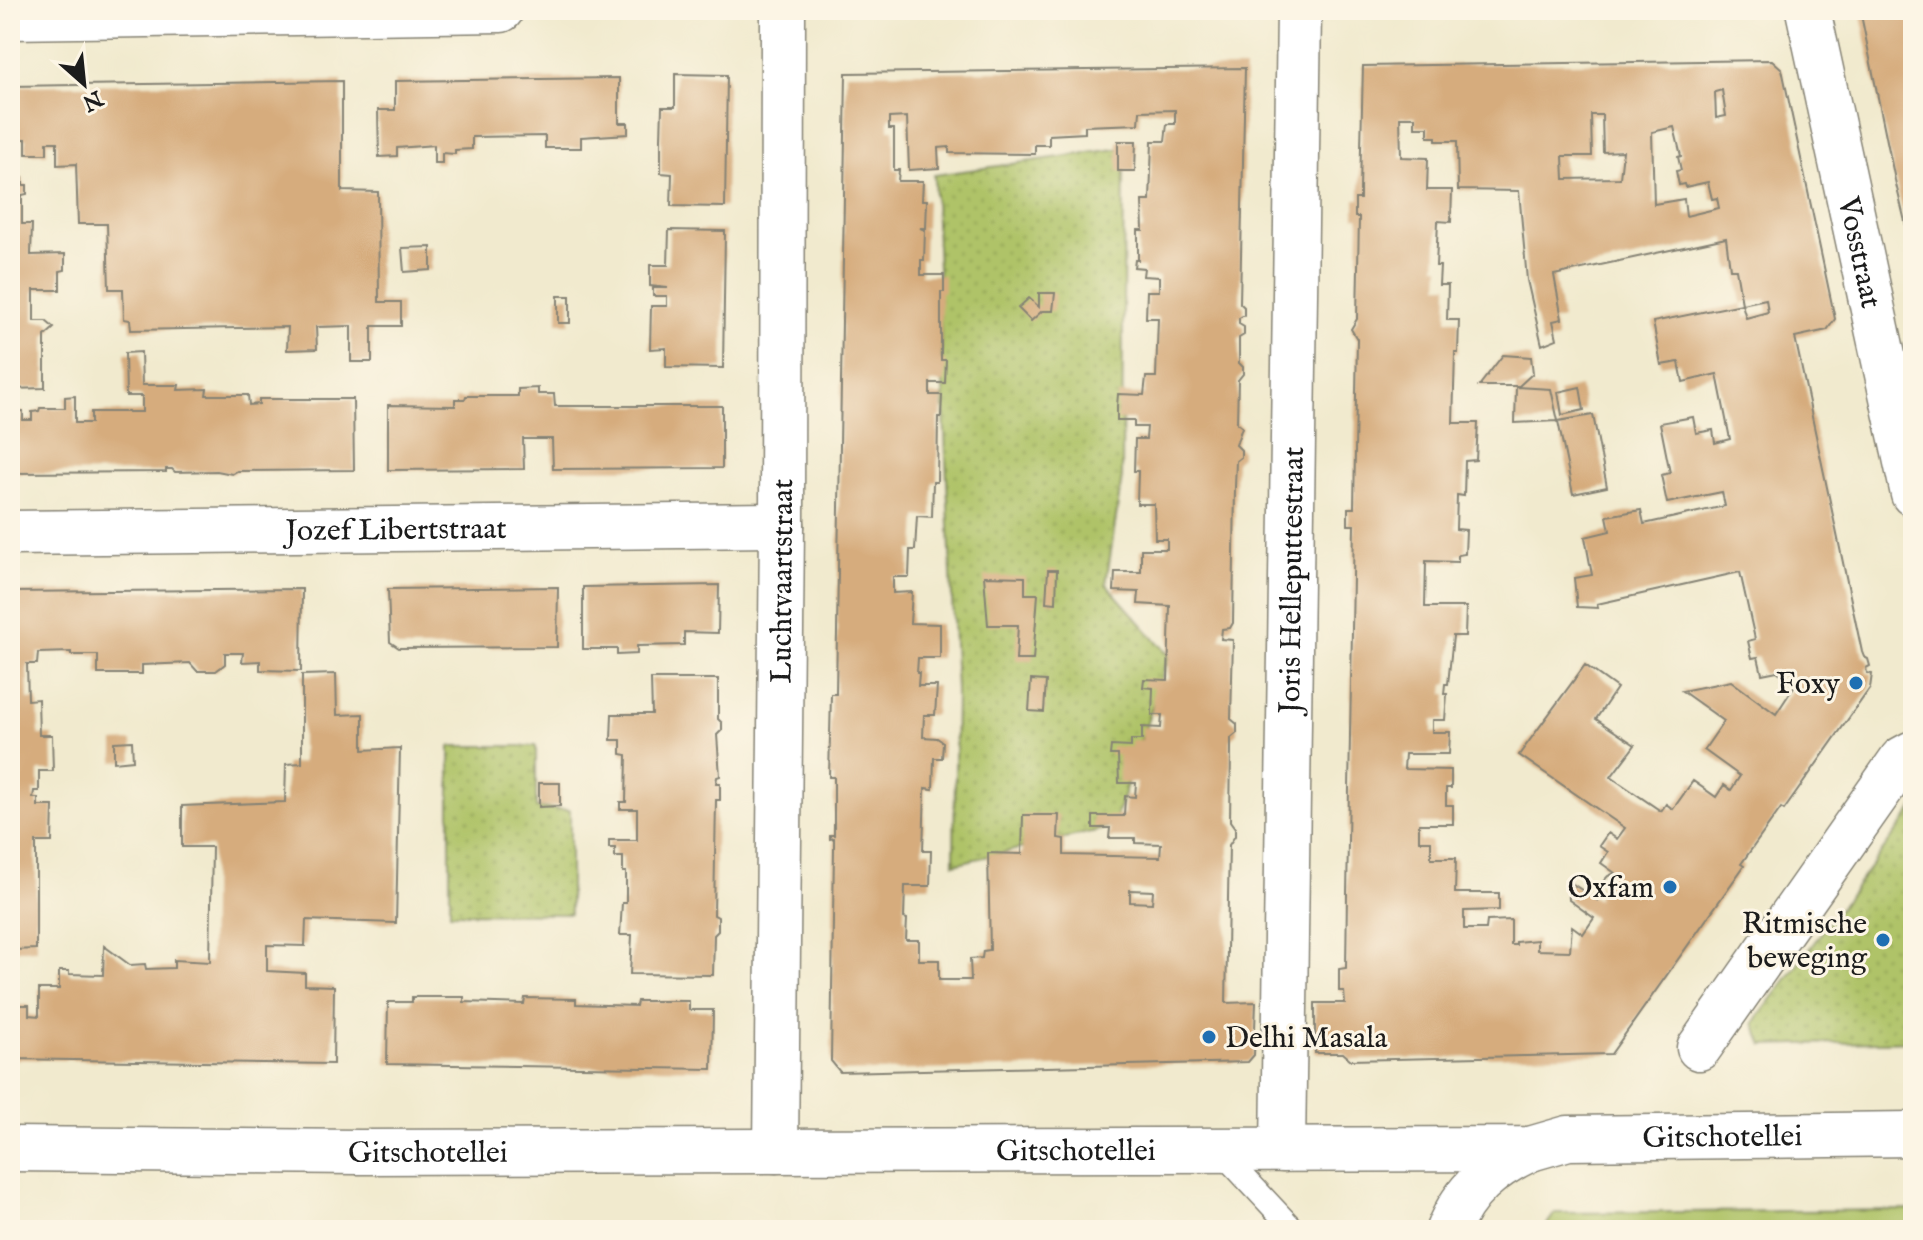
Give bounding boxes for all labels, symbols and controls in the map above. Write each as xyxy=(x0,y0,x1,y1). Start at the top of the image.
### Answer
north arrow xyxy=(44,44,124,124)
text: N xyxy=(77,83,108,117)
street label: Vosstraat xyxy=(1828,193,1889,312)
street label: Joris Helleputtestraat xyxy=(1272,446,1314,717)
street label: Luchtvaartstraat xyxy=(763,479,803,684)
street label: Jozef Libertstraat xyxy=(282,511,507,551)
place label: Foxy xyxy=(1776,666,1840,704)
marker: Foxy xyxy=(1847,674,1865,692)
place label: Oxfam xyxy=(1568,870,1654,908)
marker: Oxfam xyxy=(1661,878,1679,896)
place label: Ritmische beweging xyxy=(1742,906,1868,978)
marker: Ritmische beweging xyxy=(1874,931,1892,949)
place label: Delhi Masala xyxy=(1225,1020,1388,1058)
marker: Delhi Masala xyxy=(1200,1028,1218,1046)
street label: Gitschotellei xyxy=(1642,1118,1803,1158)
street label: Gitschotellei xyxy=(996,1133,1156,1171)
street label: Gitschotellei xyxy=(348,1135,508,1173)

